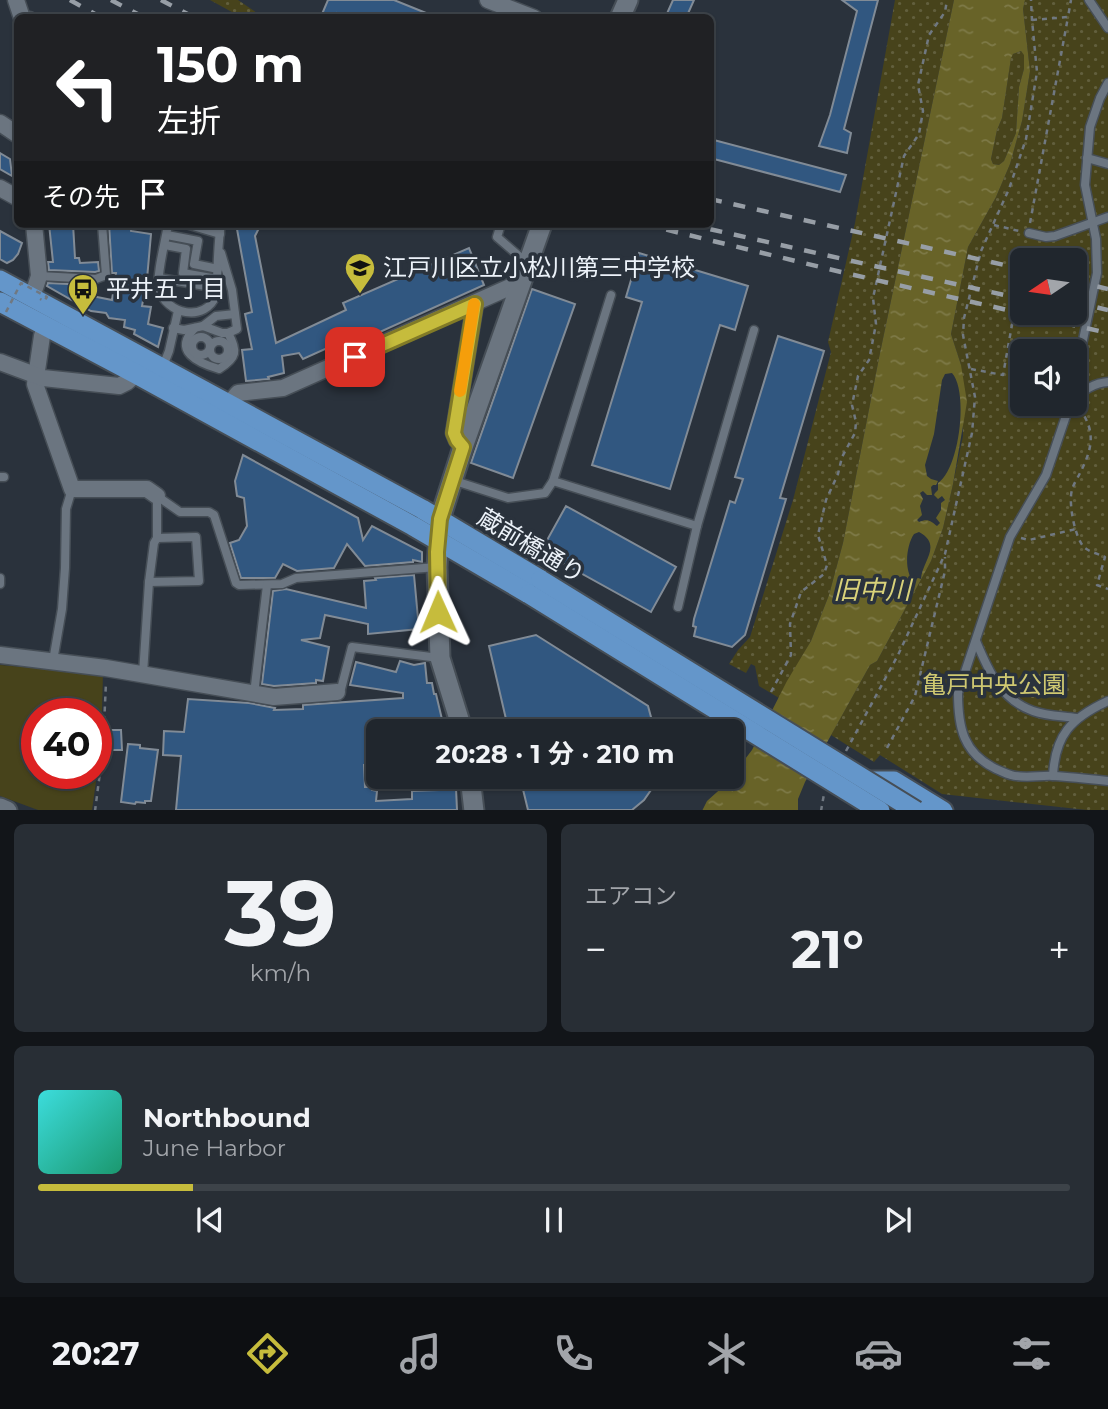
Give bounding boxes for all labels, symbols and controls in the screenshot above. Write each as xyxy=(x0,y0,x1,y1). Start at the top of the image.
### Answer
text: 150 m xyxy=(157,35,304,94)
icon: left xyxy=(42,42,133,133)
text: 左折 xyxy=(157,101,221,140)
icon: arrive xyxy=(134,175,172,213)
text: その先 xyxy=(42,181,120,213)
north arrow xyxy=(1010,248,1087,326)
map controls xyxy=(1010,248,1087,416)
school or university icon: 江戸川区立小松川第三中学校 xyxy=(343,251,377,295)
place label: 江戸川区立小松川第三中学校 xyxy=(383,253,695,282)
bus stop icon: 平井五丁目 xyxy=(66,272,100,316)
place label: 平井五丁目 xyxy=(106,274,226,303)
pin xyxy=(325,327,385,387)
icon: arrive xyxy=(336,338,374,376)
button: sound xyxy=(1010,339,1087,416)
street label: 蔵前橋通り xyxy=(472,502,590,589)
water label: 旧中川 xyxy=(833,574,914,606)
position arrow xyxy=(401,575,475,649)
park label: 亀戸中央公園 xyxy=(922,670,1066,699)
speed limit sign: 40 xyxy=(21,698,112,789)
text: 20:28 · 1 分 · 210 m xyxy=(436,738,674,770)
text: 39 xyxy=(225,858,336,969)
text: エアコン xyxy=(585,882,677,910)
text: 21° xyxy=(791,918,864,981)
text: − xyxy=(585,926,607,973)
text: + xyxy=(1048,926,1070,973)
text: km/h xyxy=(250,959,311,987)
text: Northbound xyxy=(143,1102,311,1134)
text: June Harbor xyxy=(143,1134,286,1162)
icon: previous xyxy=(191,1201,229,1239)
icon: pause xyxy=(535,1201,573,1239)
icon: next xyxy=(879,1201,917,1239)
icon: directions xyxy=(243,1329,292,1378)
icon: music xyxy=(396,1329,445,1378)
icon: phone xyxy=(549,1329,598,1378)
icon: climate xyxy=(702,1329,751,1378)
icon: car xyxy=(854,1329,903,1378)
icon: filters xyxy=(1007,1329,1056,1378)
text: 20:27 xyxy=(52,1334,140,1373)

